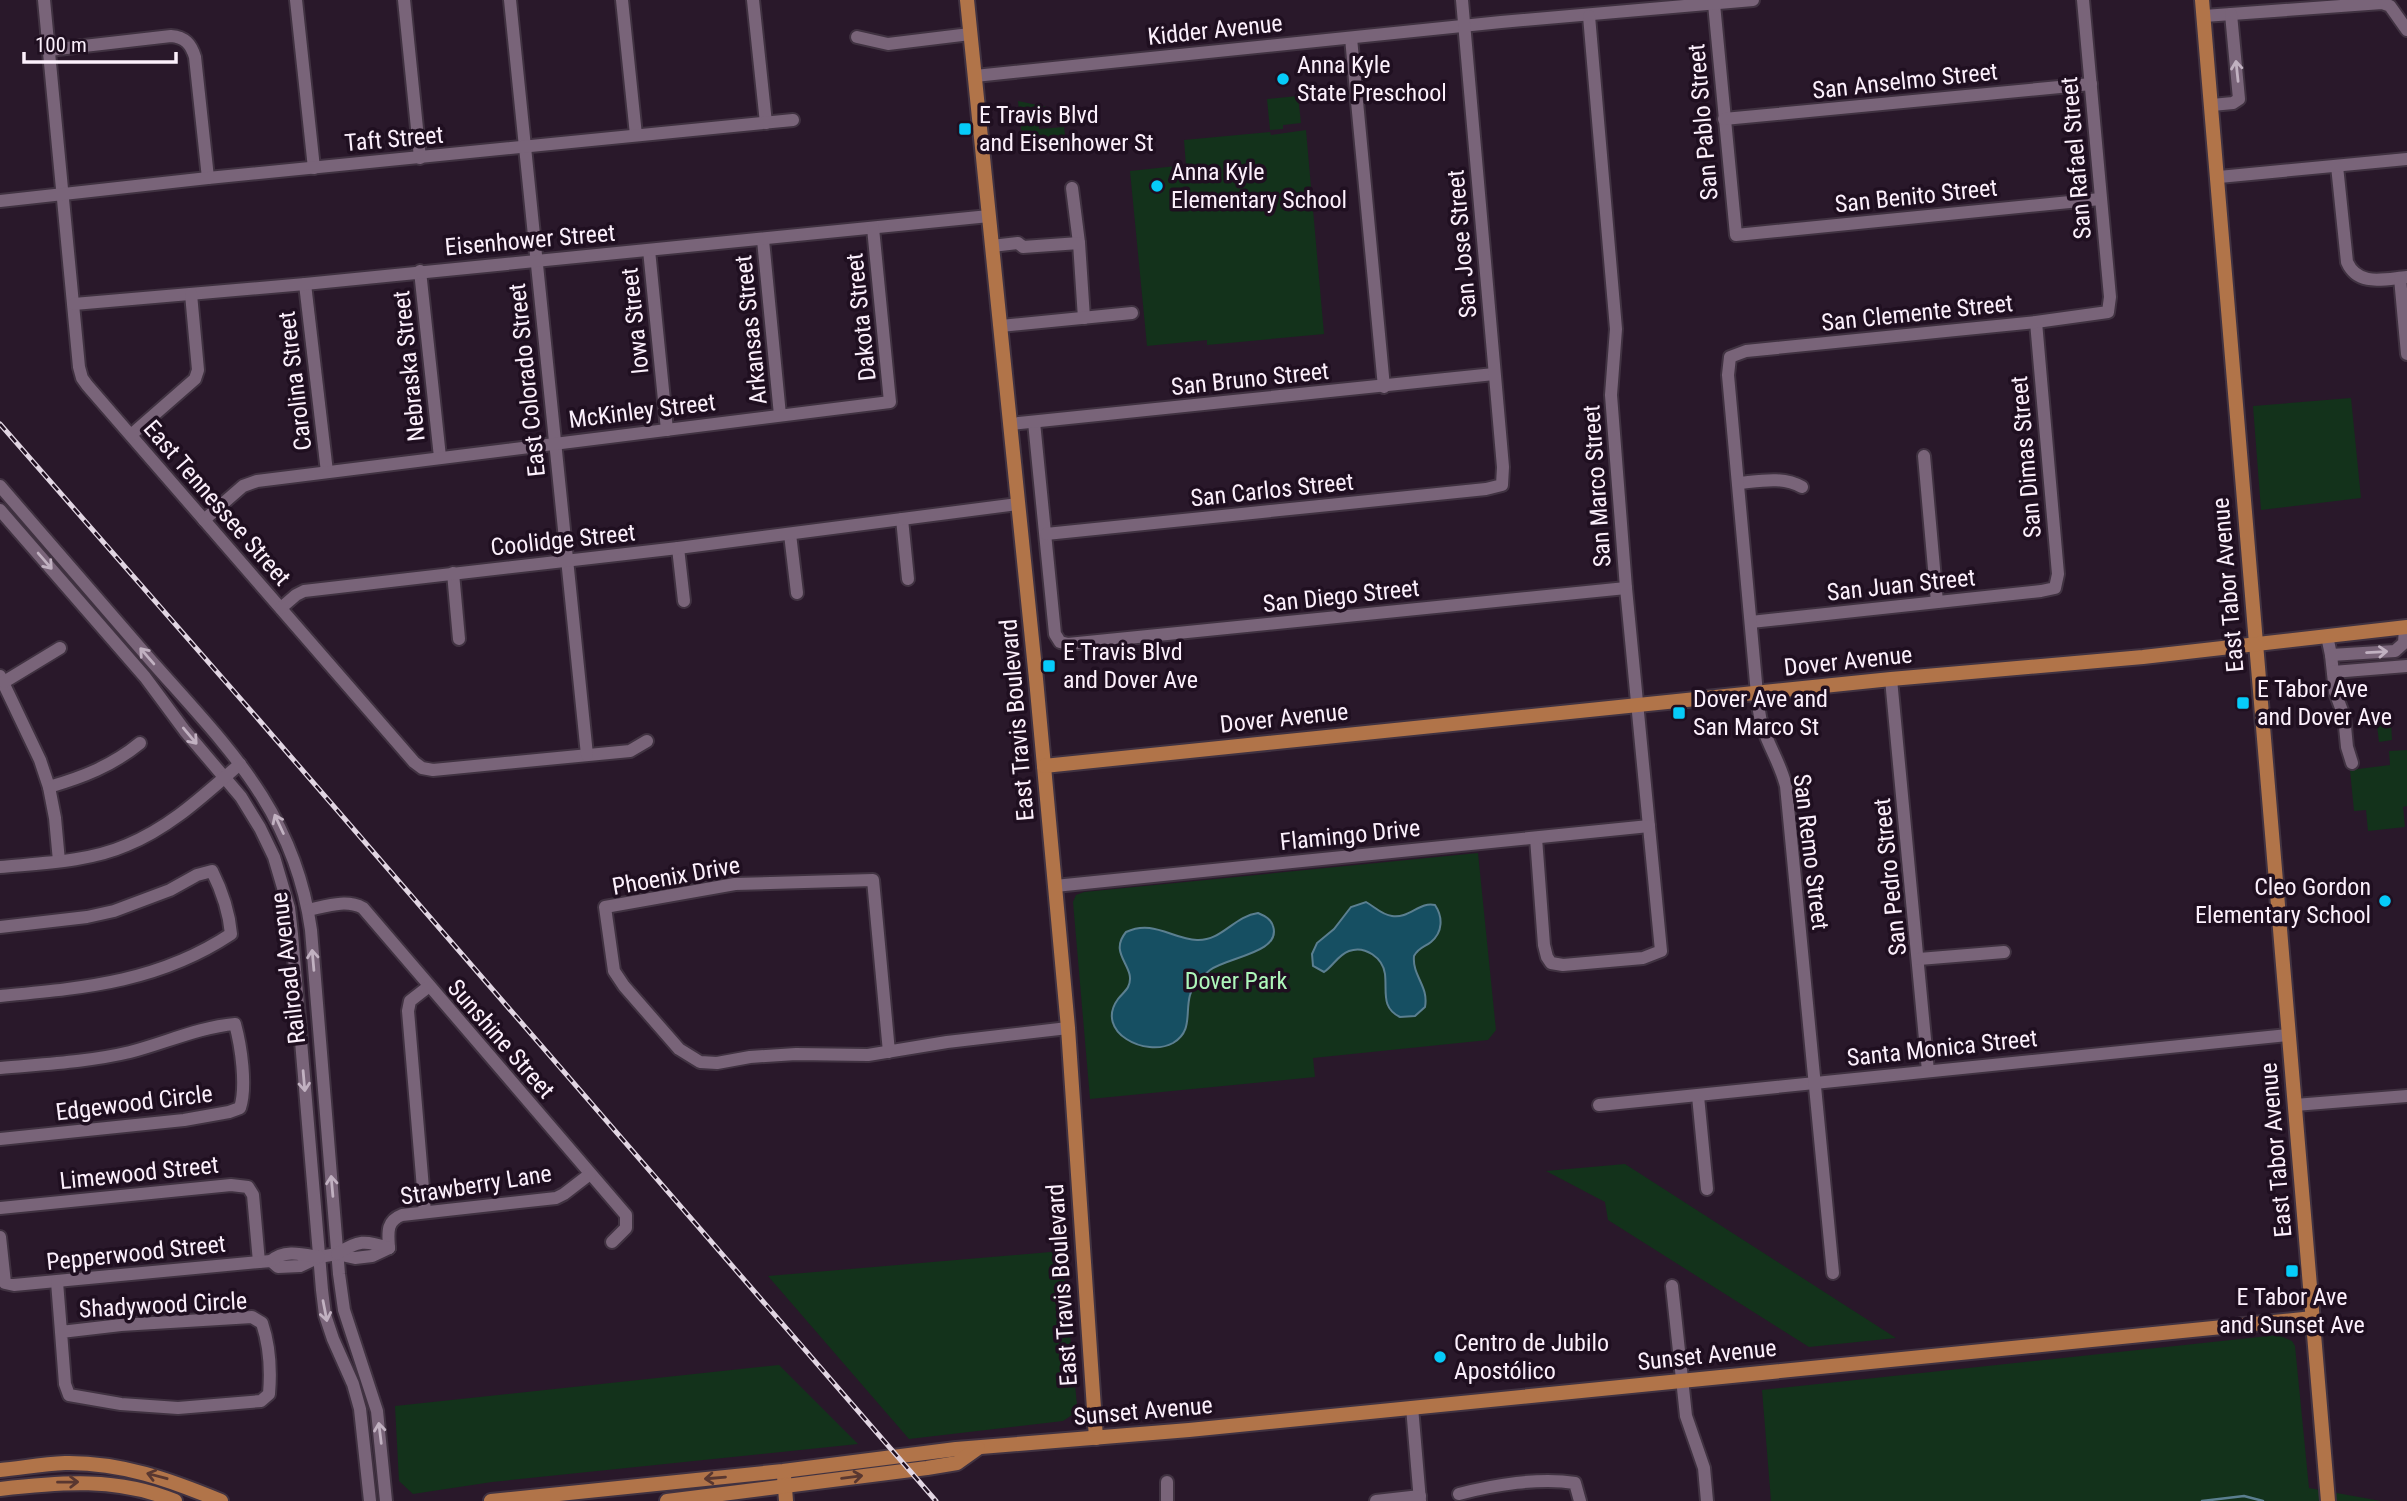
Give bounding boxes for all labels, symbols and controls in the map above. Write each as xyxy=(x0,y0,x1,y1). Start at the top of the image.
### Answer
street label: Kidder Avenue xyxy=(1146,9,1284,51)
scale bar xyxy=(24,21,177,65)
text: 100 m xyxy=(35,33,87,57)
street label: San Pablo Street xyxy=(1682,43,1724,201)
place label: Anna Kyle State Preschool xyxy=(1297,51,1447,107)
street label: San Anselmo Street xyxy=(1811,57,1999,105)
one-way arrow xyxy=(2230,60,2243,82)
marker: Anna Kyle State Preschool xyxy=(1275,71,1291,87)
street label: San Rafael Street xyxy=(2055,76,2097,240)
place label: E Travis Blvd and Eisenhower St xyxy=(979,101,1154,157)
street label: Taft Street xyxy=(343,121,445,157)
marker: E Travis Blvd and Eisenhower St xyxy=(957,121,973,137)
place label: Anna Kyle Elementary School xyxy=(1171,158,1347,214)
street label: San Jose Street xyxy=(1442,169,1482,319)
street label: San Benito Street xyxy=(1833,174,1999,218)
marker: Anna Kyle Elementary School xyxy=(1149,178,1165,194)
street label: Eisenhower Street xyxy=(444,219,616,261)
street label: Dakota Street xyxy=(840,252,882,382)
street label: Arkansas Street xyxy=(729,254,773,406)
street label: Iowa Street xyxy=(615,266,655,376)
street label: East Colorado Street xyxy=(503,282,551,478)
street label: Nebraska Street xyxy=(387,289,431,443)
street label: San Clemente Street xyxy=(1820,289,2014,337)
street label: Carolina Street xyxy=(273,310,317,452)
street label: San Bruno Street xyxy=(1170,357,1330,401)
street label: San Dimas Street xyxy=(2005,375,2047,539)
street label: McKinley Street xyxy=(567,388,717,434)
street label: San Marco Street xyxy=(1577,404,1617,568)
street label: East Tennessee Street xyxy=(138,415,296,591)
street label: San Carlos Street xyxy=(1189,468,1355,512)
street label: East Tabor Avenue xyxy=(2206,497,2250,673)
street label: Coolidge Street xyxy=(489,518,637,562)
one-way arrow xyxy=(37,552,53,570)
street label: San Juan Street xyxy=(1825,563,1977,607)
street label: San Diego Street xyxy=(1261,574,1421,618)
street label: East Travis Boulevard xyxy=(994,618,1040,822)
place label: E Travis Blvd and Dover Ave xyxy=(1063,638,1198,694)
street label: Dover Avenue xyxy=(1782,640,1914,682)
one-way arrow xyxy=(2366,646,2389,659)
one-way arrow xyxy=(139,647,155,665)
marker: E Travis Blvd and Dover Ave xyxy=(1041,658,1057,674)
place label: E Tabor Ave and Dover Ave xyxy=(2257,675,2392,731)
place label: Dover Ave and San Marco St xyxy=(1693,685,1828,741)
marker: E Tabor Ave and Dover Ave xyxy=(2235,695,2251,711)
street label: Dover Avenue xyxy=(1218,697,1350,739)
marker: Dover Ave and San Marco St xyxy=(1671,705,1687,721)
one-way arrow xyxy=(182,727,198,745)
street label: San Remo Street xyxy=(1788,772,1834,932)
street label: San Pedro Street xyxy=(1868,797,1912,957)
one-way arrow xyxy=(272,814,285,835)
street label: Flamingo Drive xyxy=(1278,814,1422,856)
street label: Phoenix Drive xyxy=(610,851,742,901)
place label: Cleo Gordon Elementary School xyxy=(2195,873,2371,929)
street label: Railroad Avenue xyxy=(265,891,311,1045)
marker: Cleo Gordon Elementary School xyxy=(2377,893,2393,909)
one-way arrow xyxy=(306,949,319,972)
park label: Dover Park xyxy=(1185,967,1287,995)
street label: Sunshine Street xyxy=(442,974,560,1104)
street label: Santa Monica Street xyxy=(1845,1024,2039,1072)
street label: East Tabor Avenue xyxy=(2254,1062,2298,1238)
one-way arrow xyxy=(298,1069,311,1092)
street label: Edgewood Circle xyxy=(54,1079,214,1127)
street label: Limewood Street xyxy=(58,1151,220,1195)
street label: Strawberry Lane xyxy=(398,1159,554,1211)
one-way arrow xyxy=(325,1176,338,1198)
street label: East Travis Boulevard xyxy=(1041,1183,1083,1387)
street label: Pepperwood Street xyxy=(45,1230,227,1276)
marker: E Tabor Ave and Sunset Ave xyxy=(2284,1263,2300,1279)
place label: E Tabor Ave and Sunset Ave xyxy=(2219,1283,2365,1339)
street label: Shadywood Circle xyxy=(78,1287,248,1323)
one-way arrow xyxy=(319,1299,333,1322)
place label: Centro de Jubilo Apostólico xyxy=(1454,1329,1609,1385)
street label: Sunset Avenue xyxy=(1636,1334,1778,1376)
marker: Centro de Jubilo Apostólico xyxy=(1432,1349,1448,1365)
street label: Sunset Avenue xyxy=(1072,1391,1214,1431)
one-way arrow xyxy=(374,1422,387,1445)
one-way arrow xyxy=(147,1469,169,1482)
one-way arrow xyxy=(841,1470,863,1483)
one-way arrow xyxy=(705,1471,727,1484)
one-way arrow xyxy=(56,1476,79,1489)

